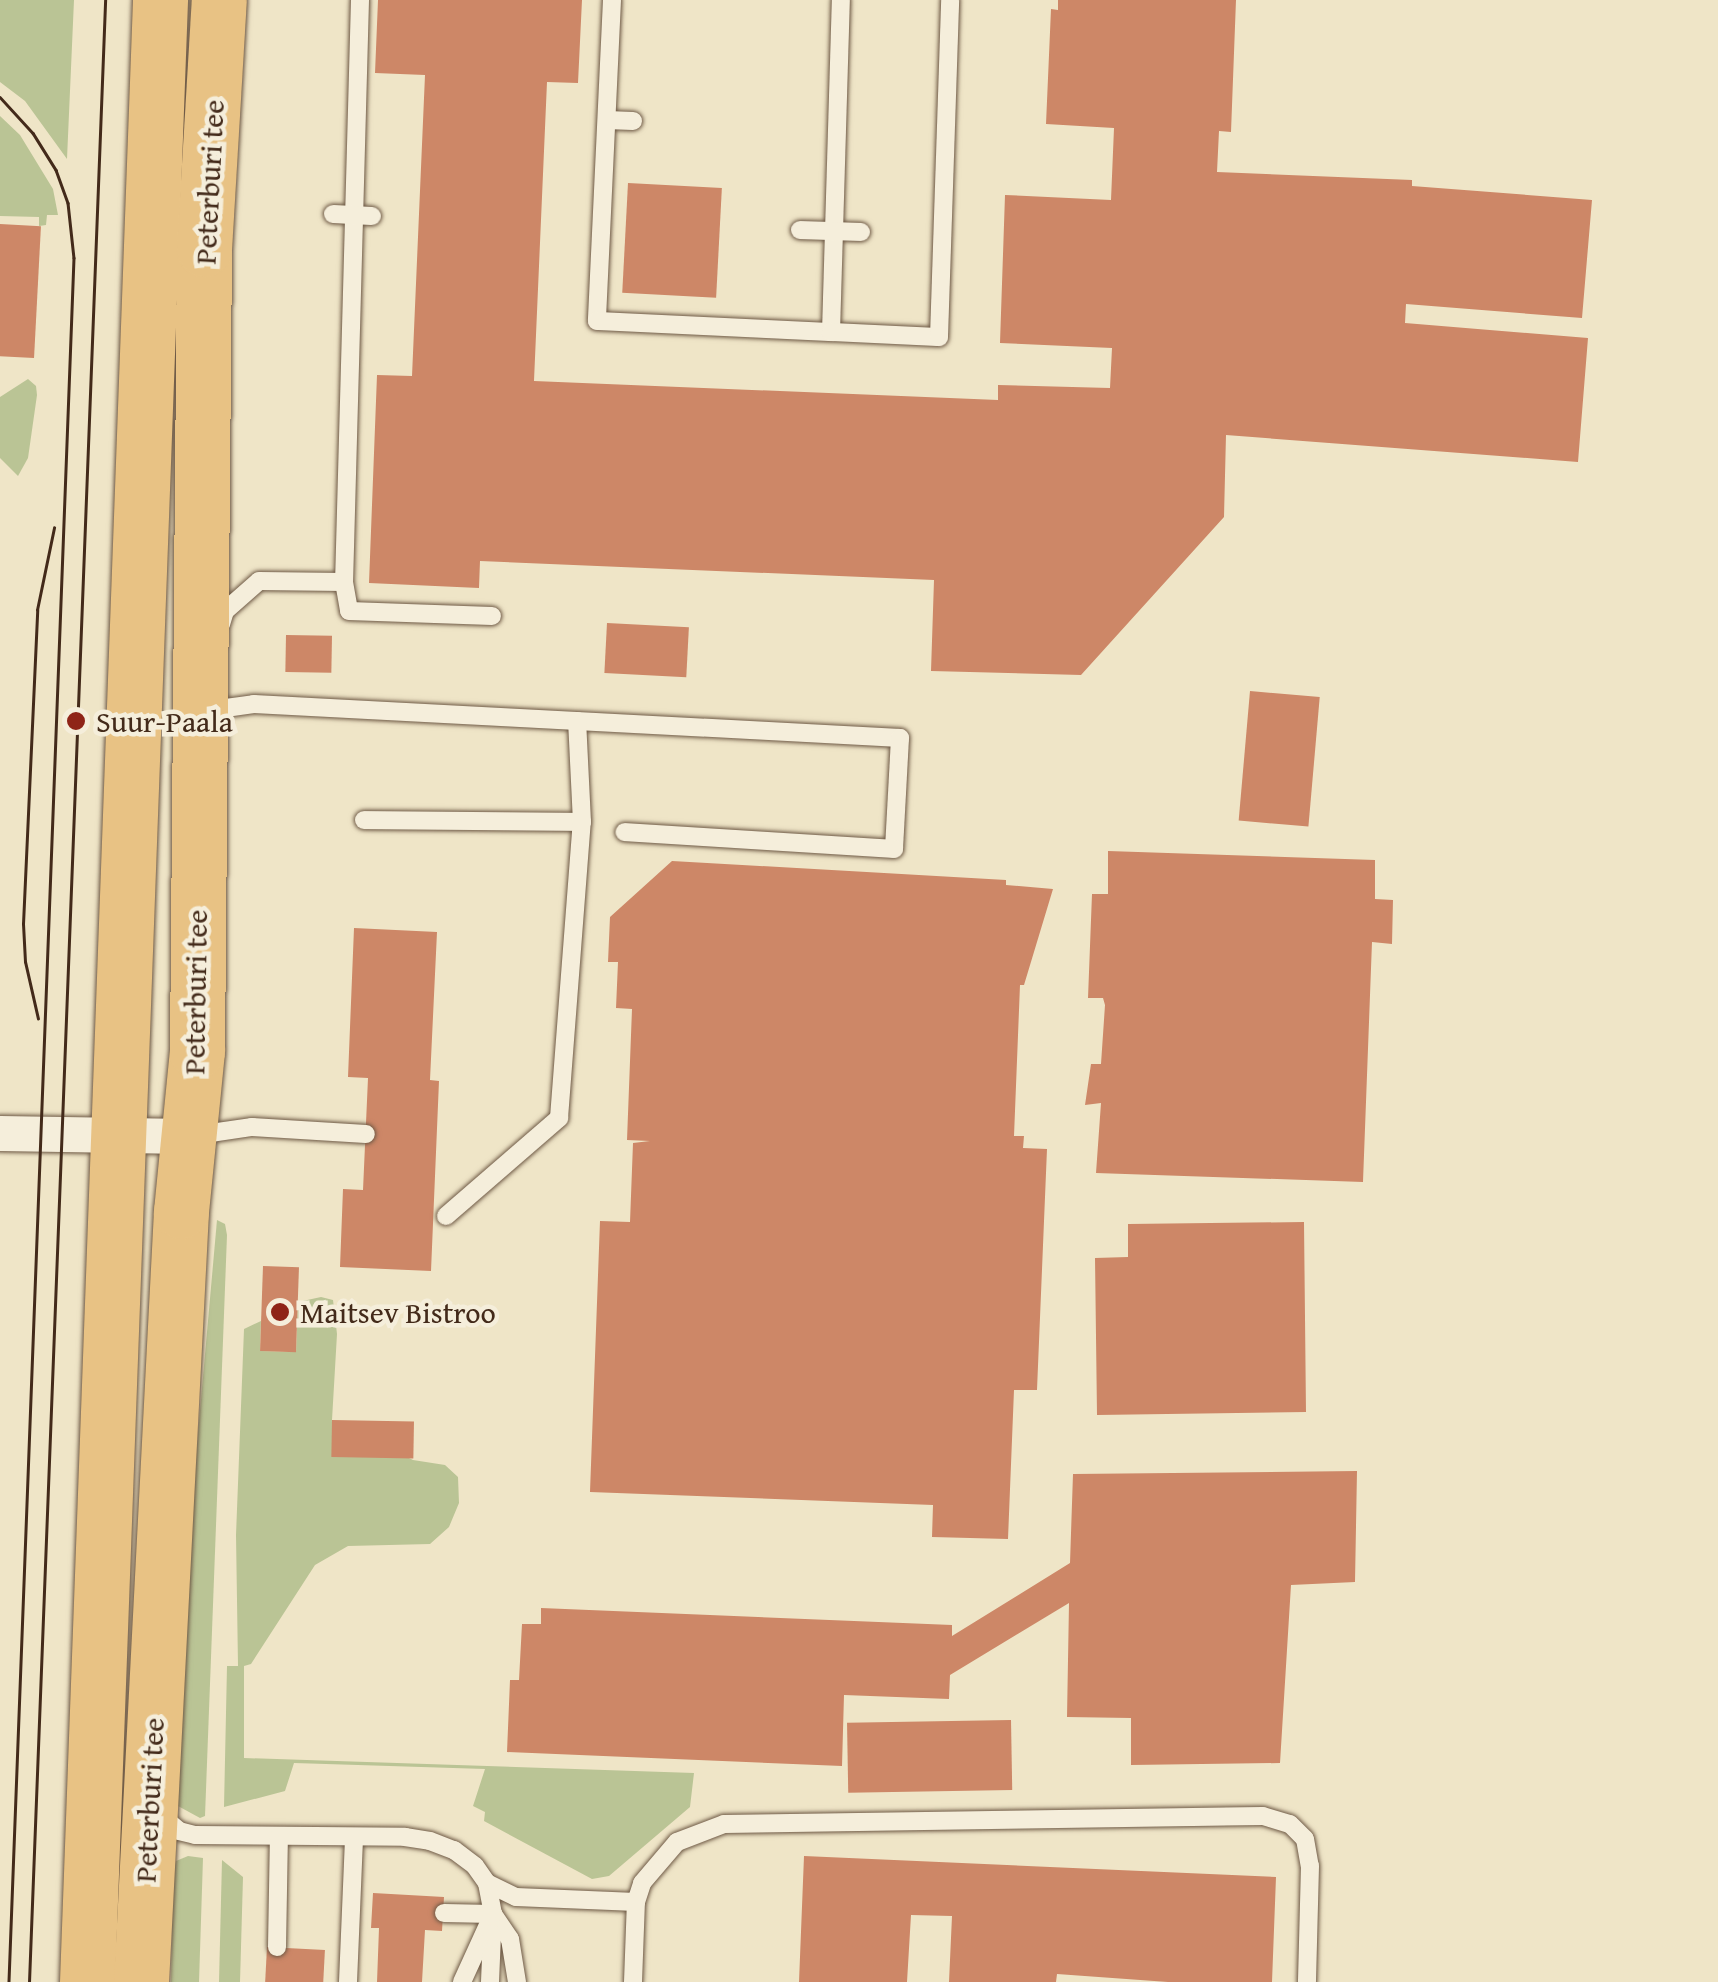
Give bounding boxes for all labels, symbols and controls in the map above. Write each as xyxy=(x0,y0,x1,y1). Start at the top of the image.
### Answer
street label: Peterburi tee xyxy=(187,99,231,265)
place label: Suur-Paala xyxy=(96,703,233,739)
marker: Suur-Paala xyxy=(65,710,87,732)
street label: Peterburi tee xyxy=(176,909,214,1075)
place label: Maitsev Bistroo xyxy=(300,1294,496,1330)
marker: Maitsev Bistroo xyxy=(269,1301,291,1323)
street label: Peterburi tee xyxy=(127,1717,171,1883)

